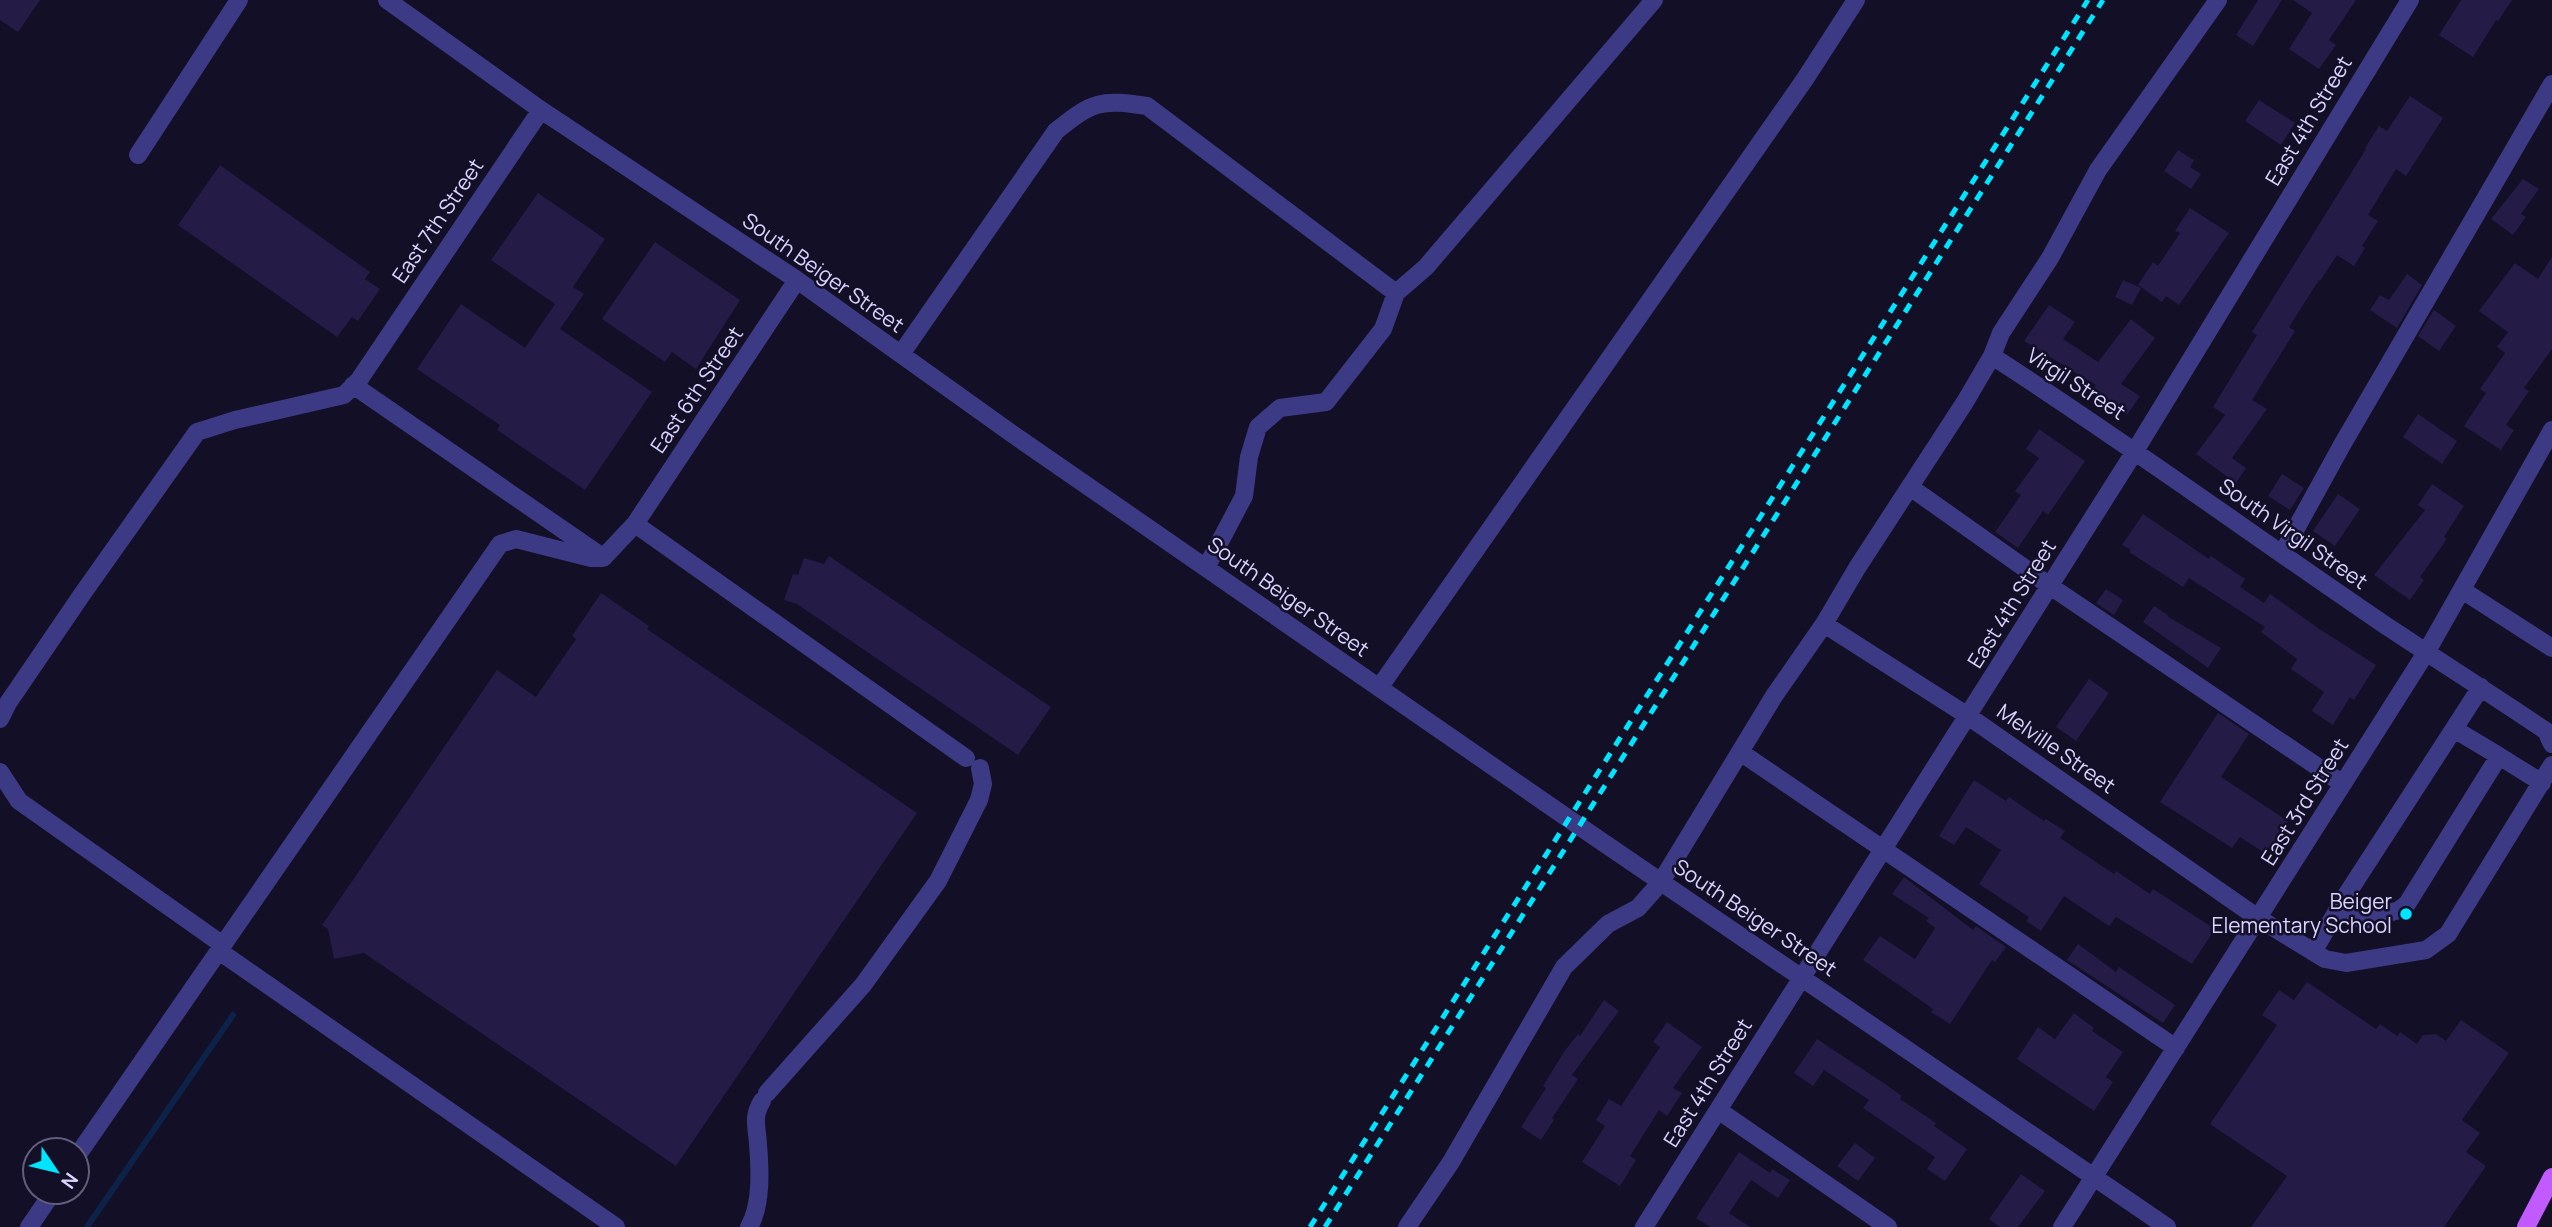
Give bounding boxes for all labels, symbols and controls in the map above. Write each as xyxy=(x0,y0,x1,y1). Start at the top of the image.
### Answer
street label: East 4th Street xyxy=(2258,51,2358,190)
street label: East 7th Street xyxy=(385,153,489,288)
street label: South Beiger Street xyxy=(737,206,910,338)
street label: East 6th Street xyxy=(643,321,749,458)
street label: Virgil Street xyxy=(2022,341,2131,426)
street label: South Virgil Street xyxy=(2214,471,2373,595)
street label: South Beiger Street xyxy=(1202,530,1375,662)
street label: East 4th Street xyxy=(1960,534,2062,673)
street label: Melville Street xyxy=(1992,697,2121,799)
street label: East 3rd Street xyxy=(2254,733,2354,870)
street label: South Beiger Street xyxy=(1668,852,1843,982)
place label: Beiger Elementary School xyxy=(2211,887,2392,939)
marker: Beiger Elementary School xyxy=(2398,906,2414,922)
street label: East 4th Street xyxy=(1656,1013,1758,1152)
north arrow xyxy=(21,1136,91,1206)
text: N xyxy=(55,1168,84,1194)

